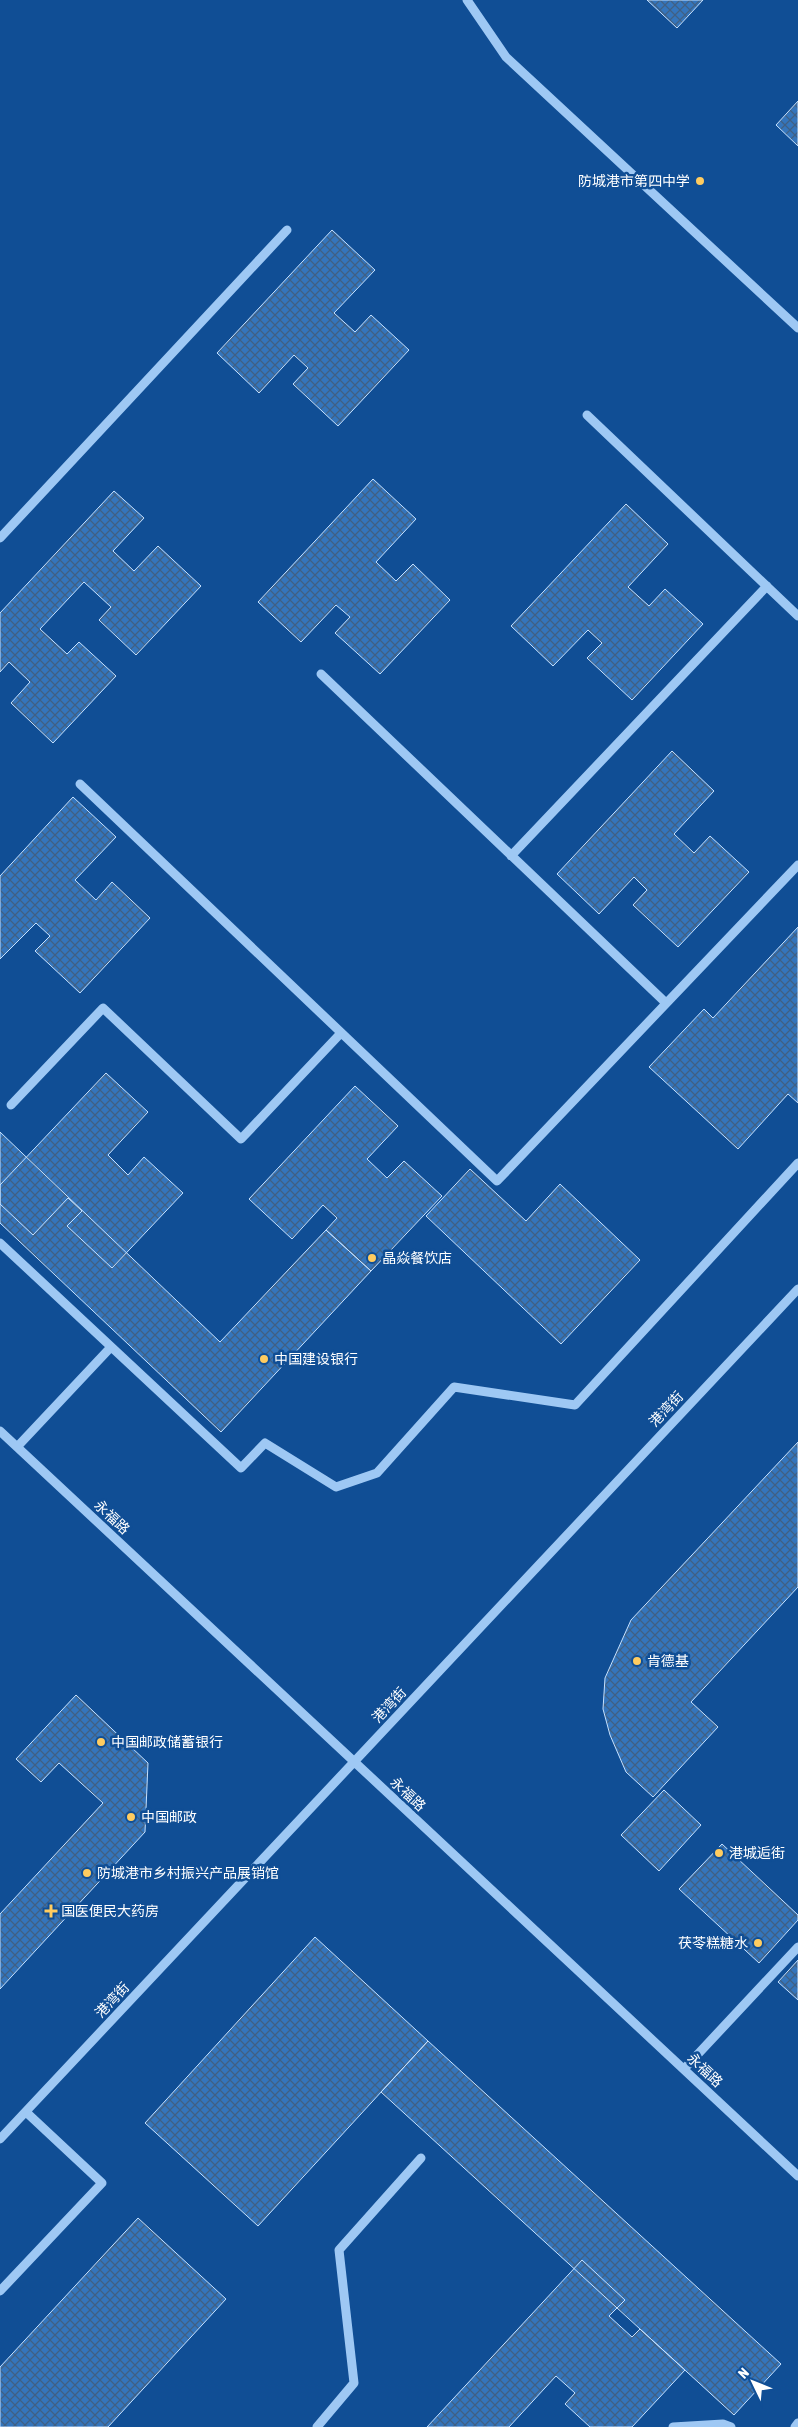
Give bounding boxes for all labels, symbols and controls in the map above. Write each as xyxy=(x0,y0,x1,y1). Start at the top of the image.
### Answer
place label: 防城港市第四中学 xyxy=(578,173,690,189)
marker: 防城港市第四中学 xyxy=(694,175,706,187)
place label: 晶焱餐饮店 xyxy=(382,1250,452,1266)
marker: 晶焱餐饮店 xyxy=(366,1252,378,1264)
place label: 中国建设银行 xyxy=(274,1351,358,1367)
marker: 中国建设银行 xyxy=(258,1353,270,1365)
street label: 港湾街 xyxy=(646,1388,686,1430)
street label: 永福路 xyxy=(91,1497,133,1537)
place label: 肯德基 xyxy=(647,1653,689,1669)
marker: 肯德基 xyxy=(631,1655,643,1667)
street label: 港湾街 xyxy=(369,1684,409,1726)
place label: 中国邮政储蓄银行 xyxy=(111,1734,223,1750)
marker: 中国邮政储蓄银行 xyxy=(95,1736,107,1748)
street label: 永福路 xyxy=(387,1774,429,1814)
place label: 中国邮政 xyxy=(141,1809,197,1825)
marker: 中国邮政 xyxy=(125,1811,137,1823)
place label: 港城逅街 xyxy=(729,1845,785,1861)
marker: 港城逅街 xyxy=(713,1847,725,1859)
place label: 防城港市乡村振兴产品展销馆 xyxy=(97,1865,279,1881)
marker: 防城港市乡村振兴产品展销馆 xyxy=(81,1867,93,1879)
place label: 国医便民大药房 xyxy=(61,1903,159,1919)
marker: 国医便民大药房 xyxy=(45,1905,57,1917)
place label: 茯苓糕糖水 xyxy=(678,1935,748,1951)
marker: 茯苓糕糖水 xyxy=(752,1937,764,1949)
street label: 港湾街 xyxy=(92,1979,132,2021)
street label: 永福路 xyxy=(684,2050,726,2090)
north arrow xyxy=(728,2357,778,2407)
text: N xyxy=(735,2365,752,2382)

